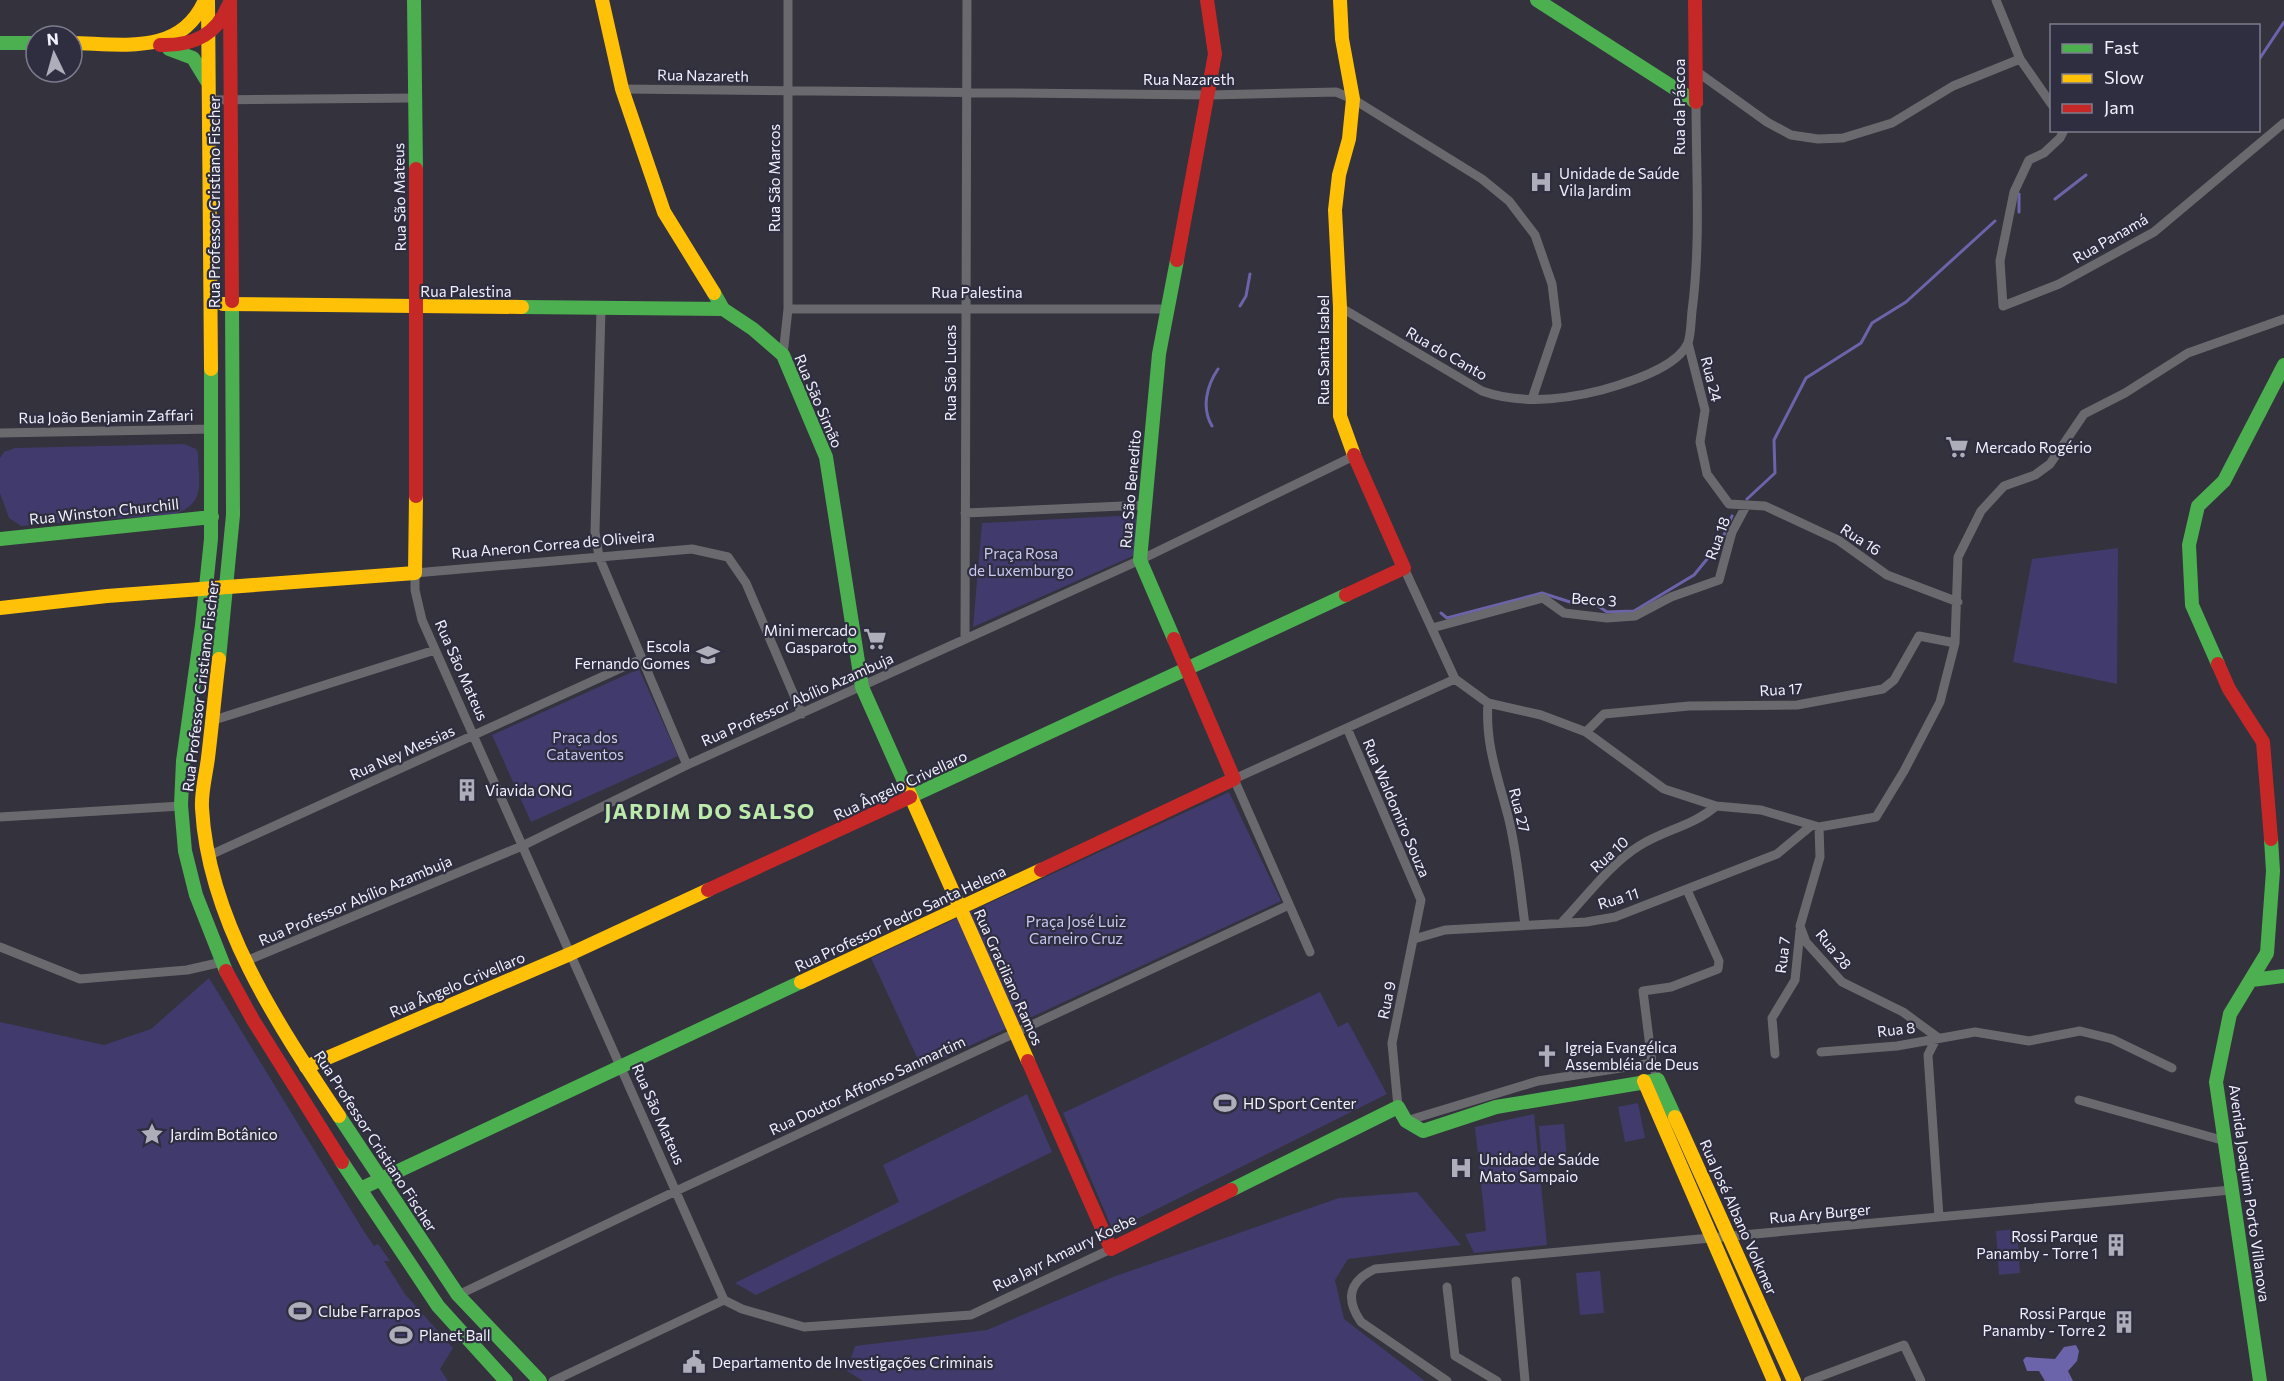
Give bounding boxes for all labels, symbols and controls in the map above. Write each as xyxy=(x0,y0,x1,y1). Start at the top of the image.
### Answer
north arrow xyxy=(24,24,84,84)
legend xyxy=(2050,24,2260,132)
text: N xyxy=(46,29,59,49)
text: Fast xyxy=(2104,36,2139,58)
street label: Rua da Páscoa xyxy=(1670,59,1688,155)
street label: Rua Nazareth xyxy=(657,65,749,85)
text: Slow xyxy=(2104,66,2144,88)
street label: Rua Nazareth xyxy=(1143,70,1235,88)
street label: Rua Professor Cristiano Fischer xyxy=(205,96,223,308)
text: Jam xyxy=(2104,96,2134,118)
street label: Rua São Marcos xyxy=(765,124,783,232)
street label: Rua São Mateus xyxy=(389,142,409,251)
place label: Unidade de Saúde Vila Jardim xyxy=(1559,164,1679,199)
hospital icon: Unidade de Saúde Vila Jardim xyxy=(1528,169,1554,195)
street label: Rua Panamá xyxy=(2069,209,2151,267)
street label: Rua Palestina xyxy=(420,282,512,300)
street label: Rua Palestina xyxy=(931,283,1023,301)
street label: Rua Santa Isabel xyxy=(1314,295,1332,405)
street label: Rua do Canto xyxy=(1403,322,1491,384)
street label: Rua São Lucas xyxy=(941,325,959,421)
street label: Rua São Simão xyxy=(791,351,847,451)
street label: Rua 24 xyxy=(1698,354,1726,404)
street label: Rua João Benjamin Zaffari xyxy=(18,405,194,427)
street label: Rua São Benedito xyxy=(1116,429,1144,549)
supermarket icon: Mercado Rogério xyxy=(1944,434,1970,460)
place label: Mercado Rogério xyxy=(1975,438,2092,456)
street label: Rua Winston Churchill xyxy=(28,494,180,528)
street label: Rua 18 xyxy=(1701,514,1733,562)
street label: Rua 16 xyxy=(1837,519,1885,559)
street label: Rua Aneron Correa de Oliveira xyxy=(451,526,655,562)
park label: Praça Rosa de Luxemburgo xyxy=(968,544,1074,579)
street label: Rua Professor Cristiano Fischer xyxy=(178,580,222,792)
street label: Beco 3 xyxy=(1571,588,1617,610)
street label: Rua São Mateus xyxy=(432,617,492,723)
place label: Mini mercado Gasparoto xyxy=(764,621,857,656)
supermarket icon: Mini mercado Gasparoto xyxy=(862,626,888,652)
place label: Escola Fernando Gomes xyxy=(575,637,690,672)
school or university icon: Escola Fernando Gomes xyxy=(695,642,721,668)
street label: Rua Professor Abílio Azambuja xyxy=(698,648,896,750)
street label: Rua 17 xyxy=(1759,679,1803,699)
street label: Rua Ney Messias xyxy=(347,721,457,783)
park label: Praça dos Cataventos xyxy=(546,728,624,763)
street label: Rua Waldomiro Souza xyxy=(1360,736,1434,880)
street label: Rua Ângelo Crivellaro xyxy=(830,745,970,824)
building icon: Viavida ONG xyxy=(454,777,480,803)
place label: Viavida ONG xyxy=(485,781,572,799)
street label: Rua 27 xyxy=(1506,786,1534,834)
district label: JARDIM DO SALSO xyxy=(604,798,816,823)
street label: Rua 10 xyxy=(1586,832,1632,876)
street label: Rua Professor Abílio Azambuja xyxy=(256,851,454,949)
street label: Rua Professor Pedro Santa Helena xyxy=(792,861,1008,975)
street label: Rua 11 xyxy=(1595,883,1641,913)
street label: Rua Graciliano Ramos xyxy=(971,906,1047,1048)
park label: Praça José Luiz Carneiro Cruz xyxy=(1026,912,1126,947)
street label: Rua 28 xyxy=(1812,925,1856,973)
street label: Rua 7 xyxy=(1771,935,1793,974)
street label: Rua Ângelo Crivellaro xyxy=(386,946,527,1021)
street label: Rua 9 xyxy=(1373,979,1399,1021)
street label: Rua 8 xyxy=(1876,1018,1916,1040)
street label: Rua Doutor Affonso Sanmartim xyxy=(766,1032,968,1138)
place label: Igreja Evangélica Assembléia de Deus xyxy=(1565,1038,1699,1073)
church icon: Igreja Evangélica Assembléia de Deus xyxy=(1534,1043,1560,1069)
street label: Rua Professor Cristiano Fischer xyxy=(311,1047,441,1235)
street label: Rua São Mateus xyxy=(629,1061,689,1167)
street label: Avenida Joaquim Porto Villanova xyxy=(2226,1083,2274,1303)
sports icon: HD Sport Center xyxy=(1212,1090,1238,1116)
place label: HD Sport Center xyxy=(1243,1094,1357,1112)
place icon: Jardim Botânico xyxy=(139,1121,165,1147)
place label: Jardim Botânico xyxy=(170,1125,278,1143)
street label: Rua José Albano Volkmer xyxy=(1697,1136,1781,1298)
place label: Unidade de Saúde Mato Sampaio xyxy=(1479,1150,1599,1185)
hospital icon: Unidade de Saúde Mato Sampaio xyxy=(1448,1155,1474,1181)
street label: Rua Ary Burger xyxy=(1768,1200,1872,1226)
street label: Rua Jayr Amaury Koebe xyxy=(989,1209,1139,1295)
place label: Rossi Parque Panamby - Torre 1 xyxy=(1976,1227,2098,1262)
building icon: Rossi Parque Panamby - Torre 1 xyxy=(2103,1232,2129,1258)
sports icon: Clube Farrapos xyxy=(287,1298,313,1324)
place label: Clube Farrapos xyxy=(318,1302,421,1320)
place label: Rossi Parque Panamby - Torre 2 xyxy=(1982,1304,2106,1339)
building icon: Rossi Parque Panamby - Torre 2 xyxy=(2111,1309,2137,1335)
sports icon: Planet Ball xyxy=(388,1322,414,1348)
place label: Planet Ball xyxy=(419,1326,491,1344)
public building icon: Departamento de Investigações Criminais xyxy=(681,1349,707,1375)
place label: Departamento de Investigações Criminais xyxy=(712,1353,994,1371)

